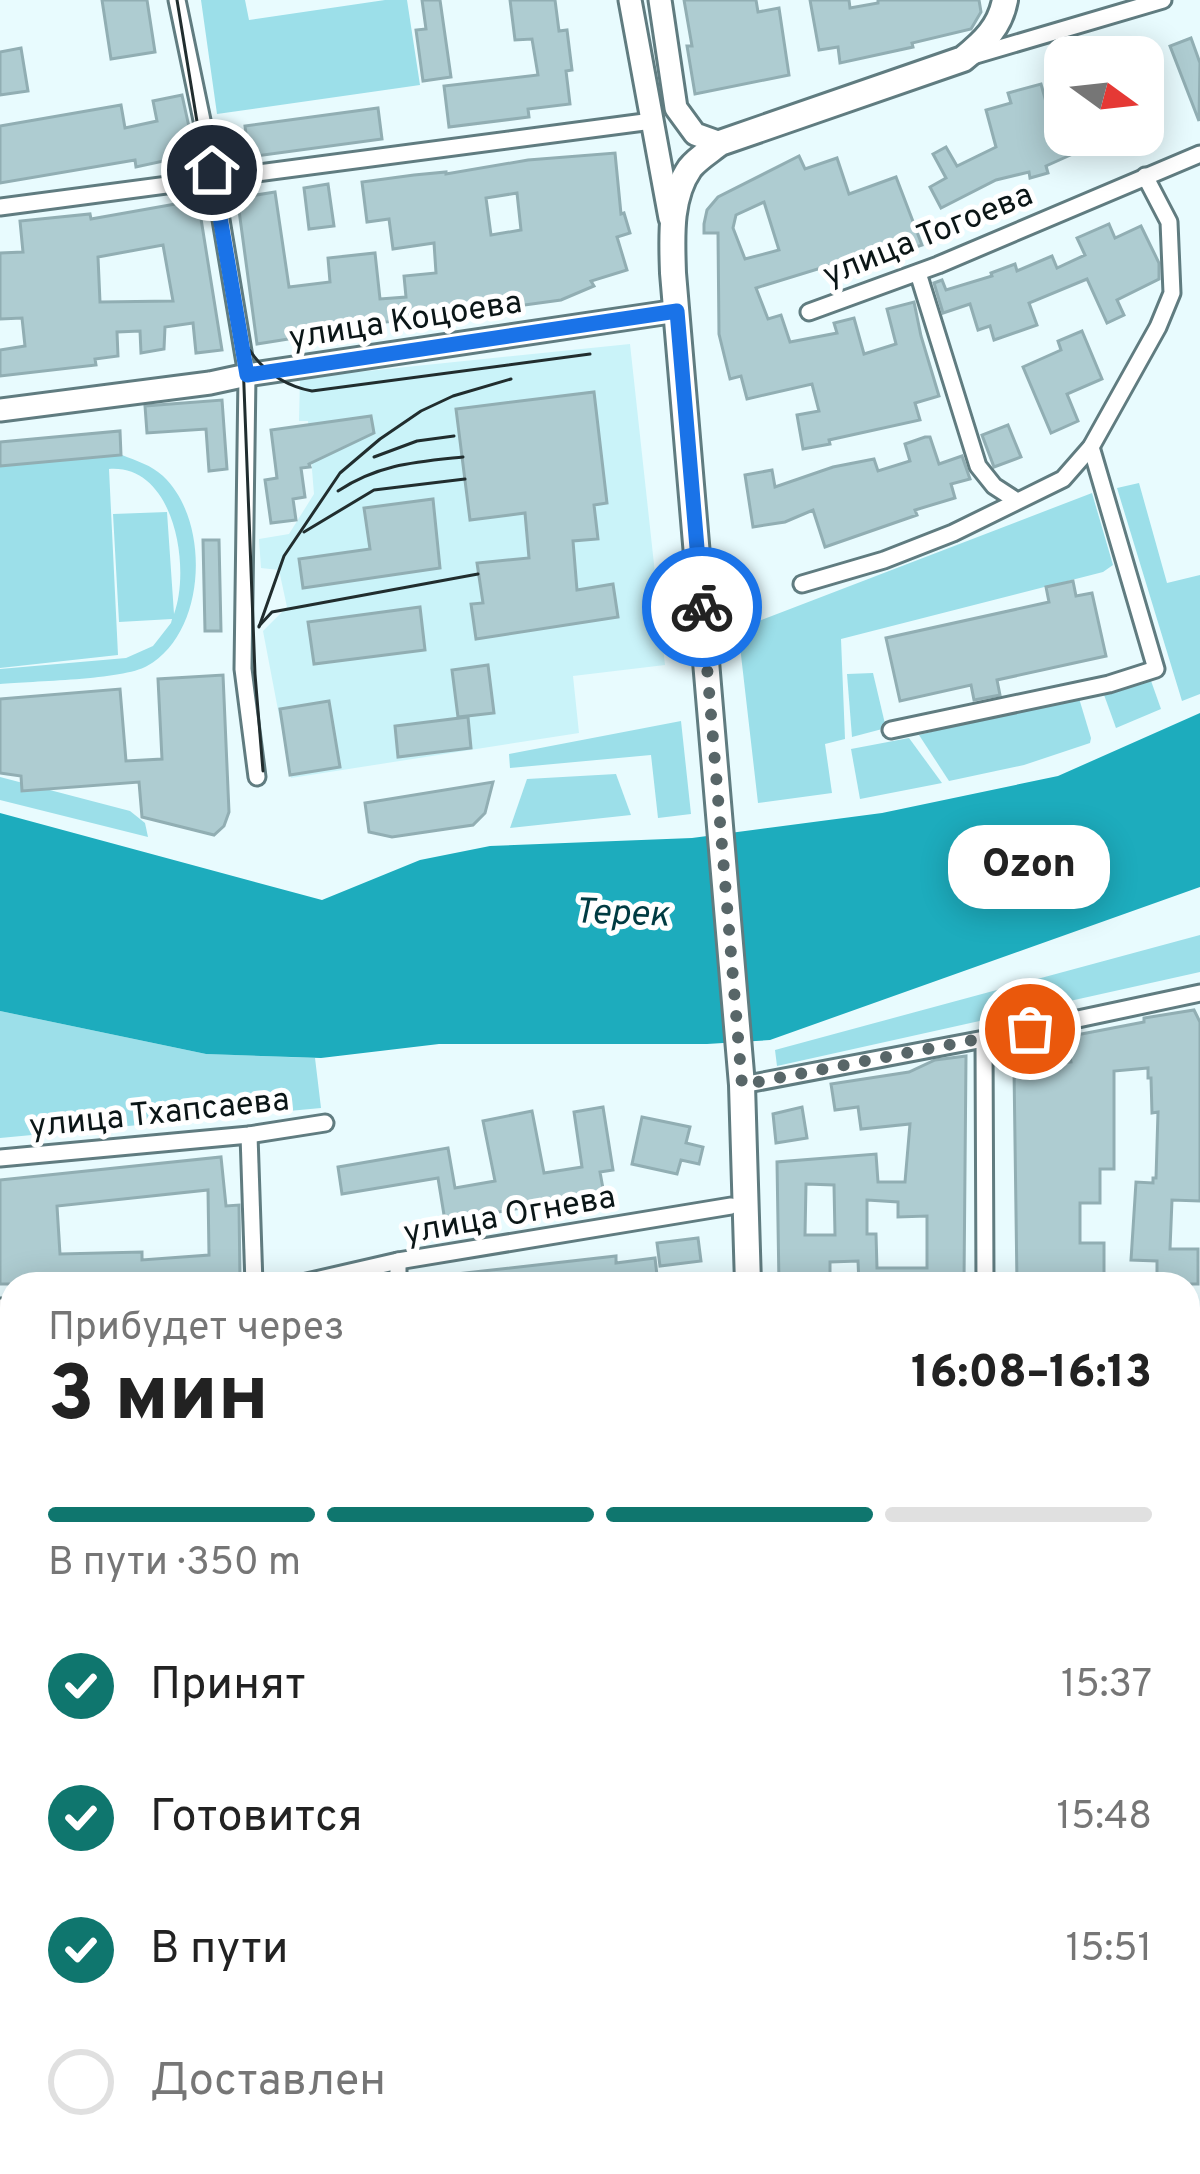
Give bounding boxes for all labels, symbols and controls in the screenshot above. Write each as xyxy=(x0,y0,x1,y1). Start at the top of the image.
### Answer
north arrow xyxy=(1044,36,1164,156)
map controls xyxy=(1044,36,1164,156)
pin xyxy=(161,119,263,221)
icon: home xyxy=(179,137,245,203)
street label: улица Тогоева xyxy=(817,175,1040,298)
street label: улица Коцоева xyxy=(286,283,525,361)
courier xyxy=(642,547,762,667)
icon: bike xyxy=(669,574,735,640)
callout: Ozon xyxy=(949,825,1111,909)
text: Ozon xyxy=(982,842,1076,891)
water label: Терек xyxy=(574,890,671,940)
pin xyxy=(979,978,1081,1080)
icon: bag xyxy=(997,996,1063,1062)
street label: улица Тхапсаева xyxy=(27,1080,292,1150)
street label: улица Огнева xyxy=(400,1178,619,1256)
text: Прибудет через xyxy=(48,1305,345,1354)
text: 16:08–16:13 xyxy=(911,1346,1152,1403)
text: 3 мин xyxy=(48,1349,269,1448)
text: В пути · 350 m xyxy=(48,1540,301,1589)
icon: check xyxy=(48,1653,114,1719)
text: Принят xyxy=(150,1658,306,1715)
text: 15:37 xyxy=(1061,1662,1152,1711)
icon: check xyxy=(48,1785,114,1851)
text: Готовится xyxy=(150,1790,363,1847)
text: 15:48 xyxy=(1056,1794,1152,1843)
icon: check xyxy=(48,1917,114,1983)
text: В пути xyxy=(150,1922,288,1979)
text: 15:51 xyxy=(1066,1926,1152,1975)
text: Доставлен xyxy=(150,2054,386,2111)

